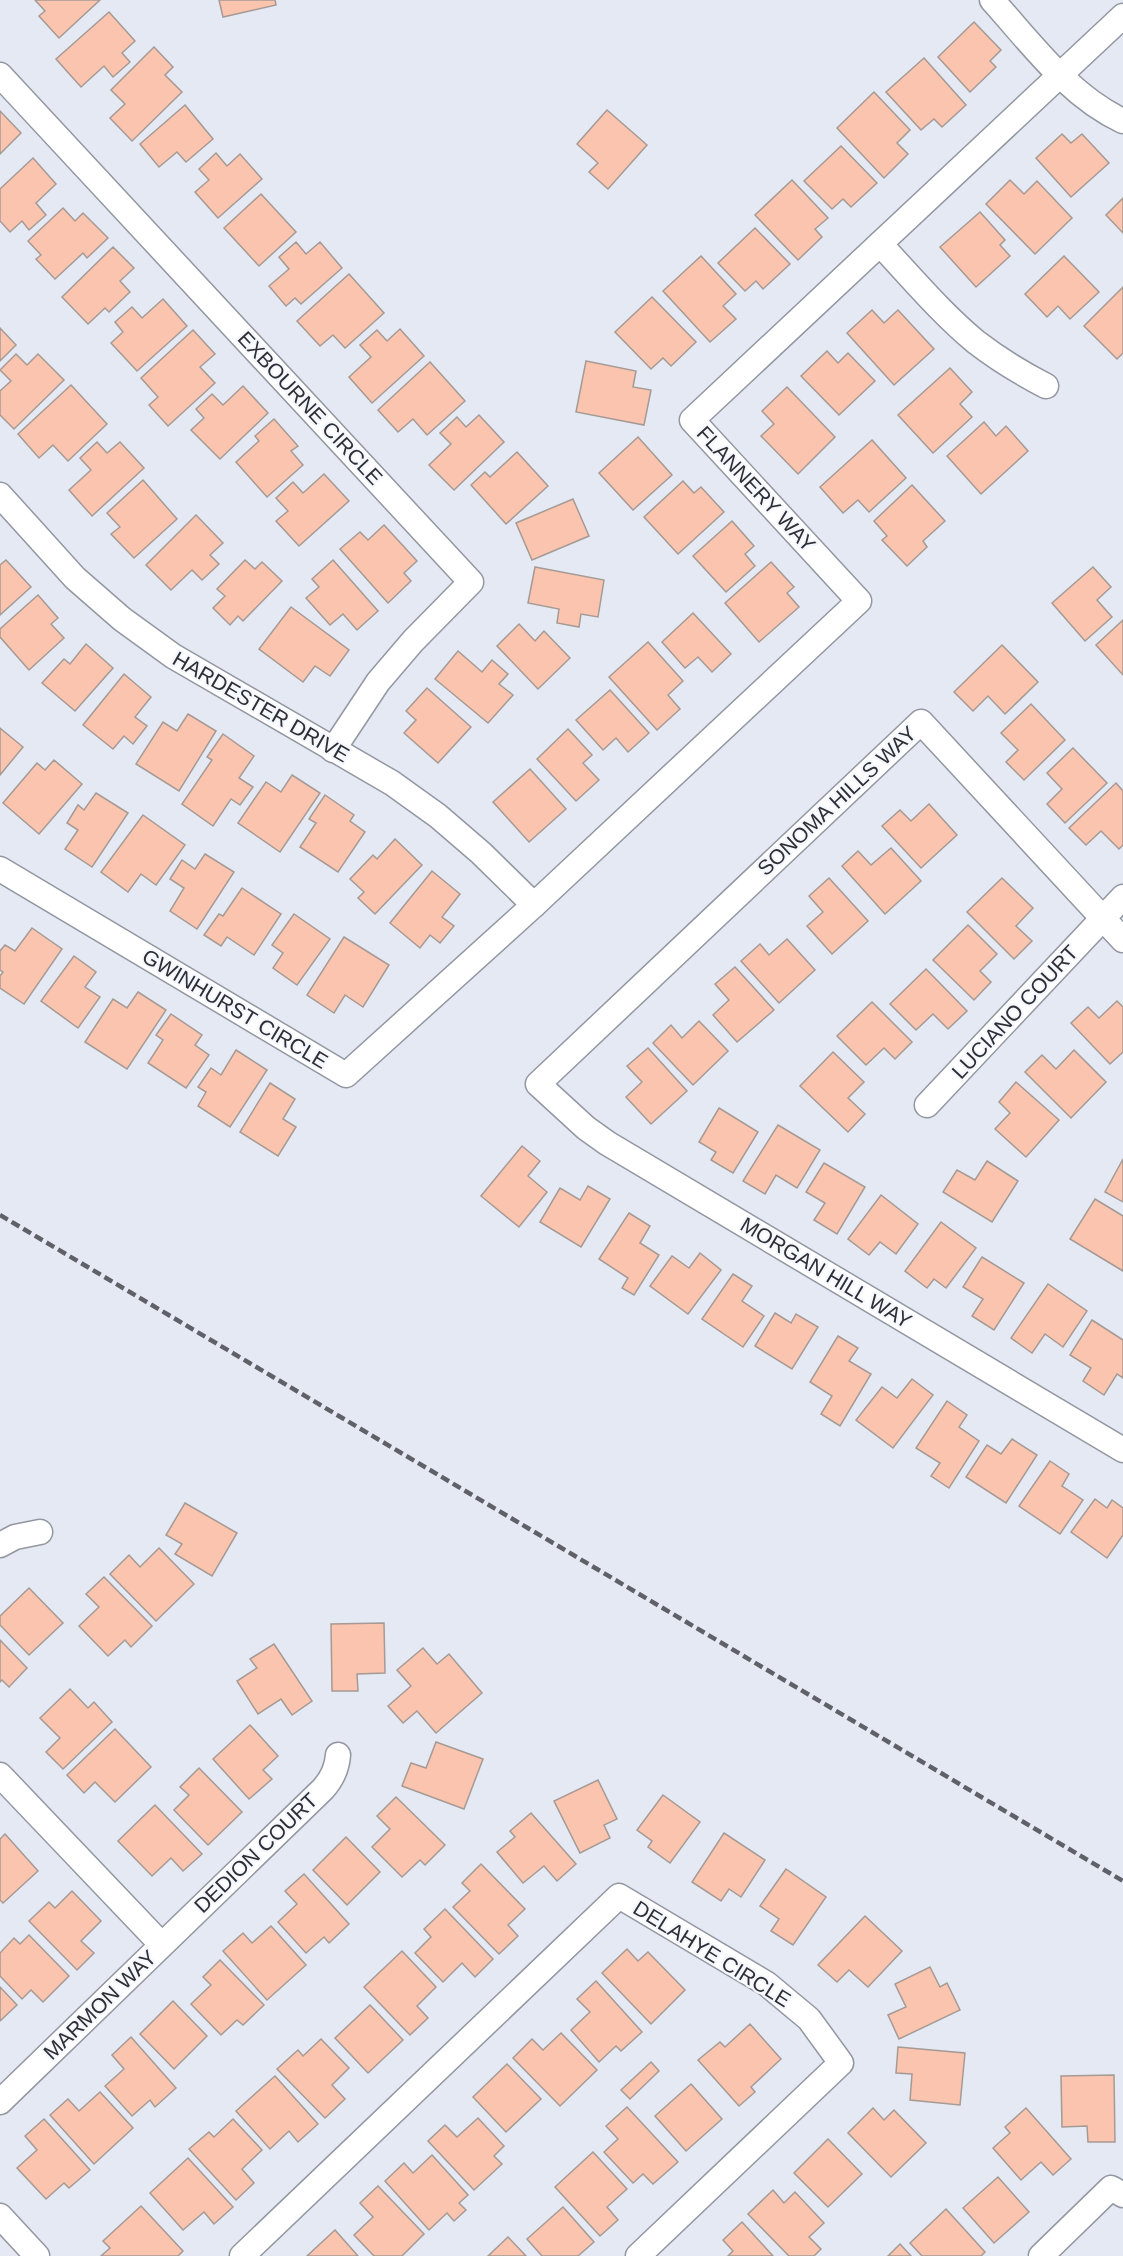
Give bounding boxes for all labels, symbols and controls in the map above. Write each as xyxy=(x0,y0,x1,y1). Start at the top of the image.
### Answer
street label: EXBOURNE CIRCLE xyxy=(234,326,387,489)
street label: FLANNERY WAY xyxy=(693,421,820,556)
street label: HARDESTER DRIVE xyxy=(169,647,353,766)
street label: SONOMA HILLS WAY xyxy=(753,721,920,880)
street label: LUCIANO COURT xyxy=(947,940,1082,1083)
street label: GWINHURST CIRCLE xyxy=(138,944,332,1073)
street label: MORGAN HILL WAY xyxy=(737,1212,916,1333)
street label: DEDION COURT xyxy=(189,1788,322,1917)
street label: DELAHYE CIRCLE xyxy=(629,1896,795,2011)
street label: MARMON WAY xyxy=(39,1945,161,2064)

